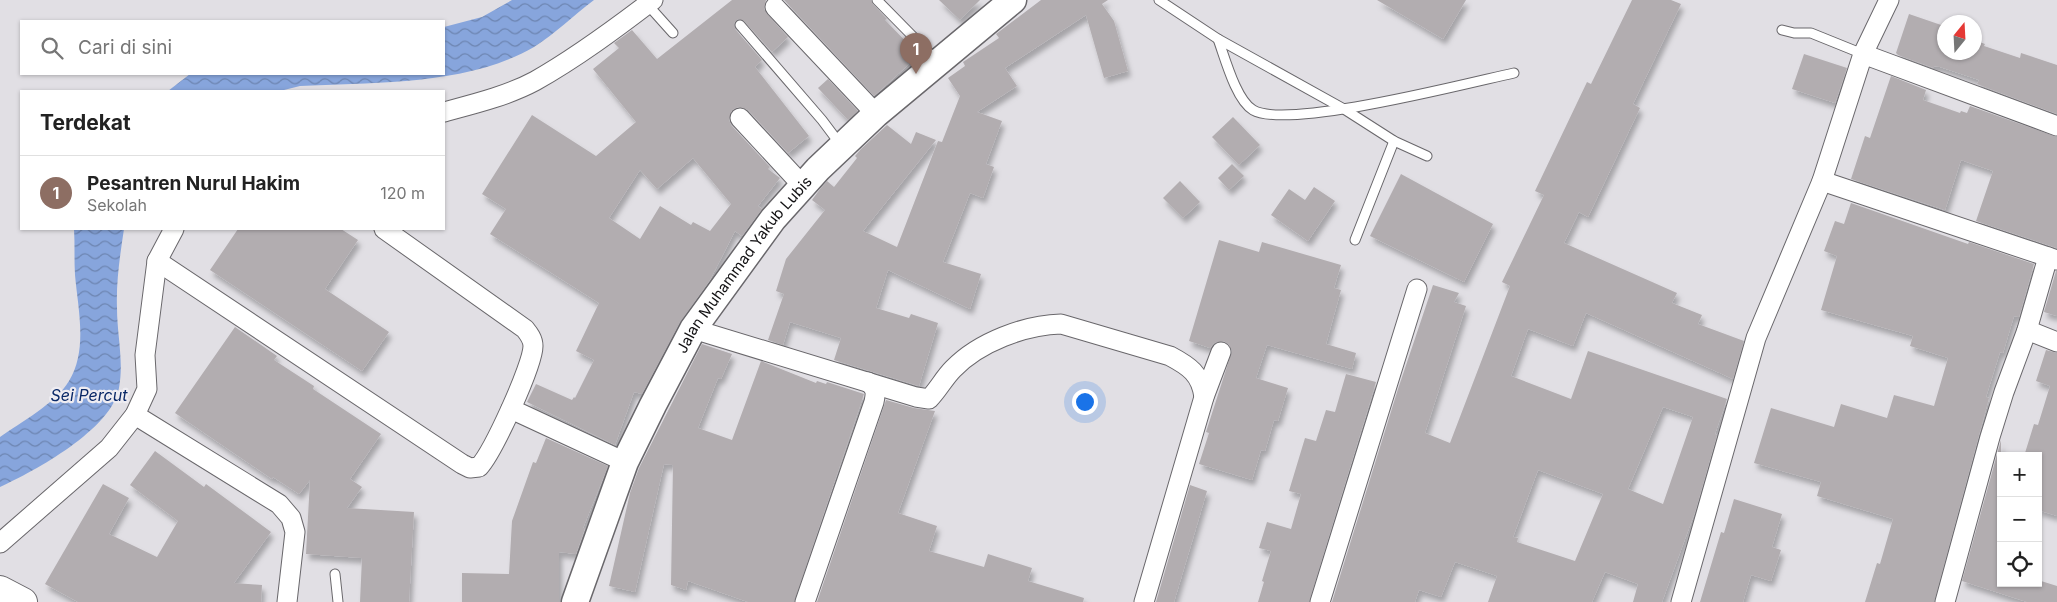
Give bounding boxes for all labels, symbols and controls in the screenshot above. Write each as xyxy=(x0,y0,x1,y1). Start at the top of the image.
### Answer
north arrow xyxy=(1937,15,1982,60)
search box xyxy=(20,20,445,75)
pin: 1 xyxy=(900,33,932,74)
icon: search xyxy=(38,34,66,62)
text: Cari di sini xyxy=(78,36,172,59)
text: Terdekat xyxy=(40,110,131,135)
text: Pesantren Nurul Hakim xyxy=(87,172,300,195)
street label: Jalan Muhammad Yakub Lubis xyxy=(672,172,816,356)
text: 1 xyxy=(53,183,59,203)
text: 120 m xyxy=(380,183,425,203)
text: Sekolah xyxy=(87,195,147,215)
water label: Sei Percut xyxy=(51,385,128,405)
your location xyxy=(1072,389,1098,415)
map controls xyxy=(1997,452,2042,587)
button: + xyxy=(1997,452,2042,497)
button: − xyxy=(1997,497,2042,542)
button: locate xyxy=(1997,542,2042,587)

